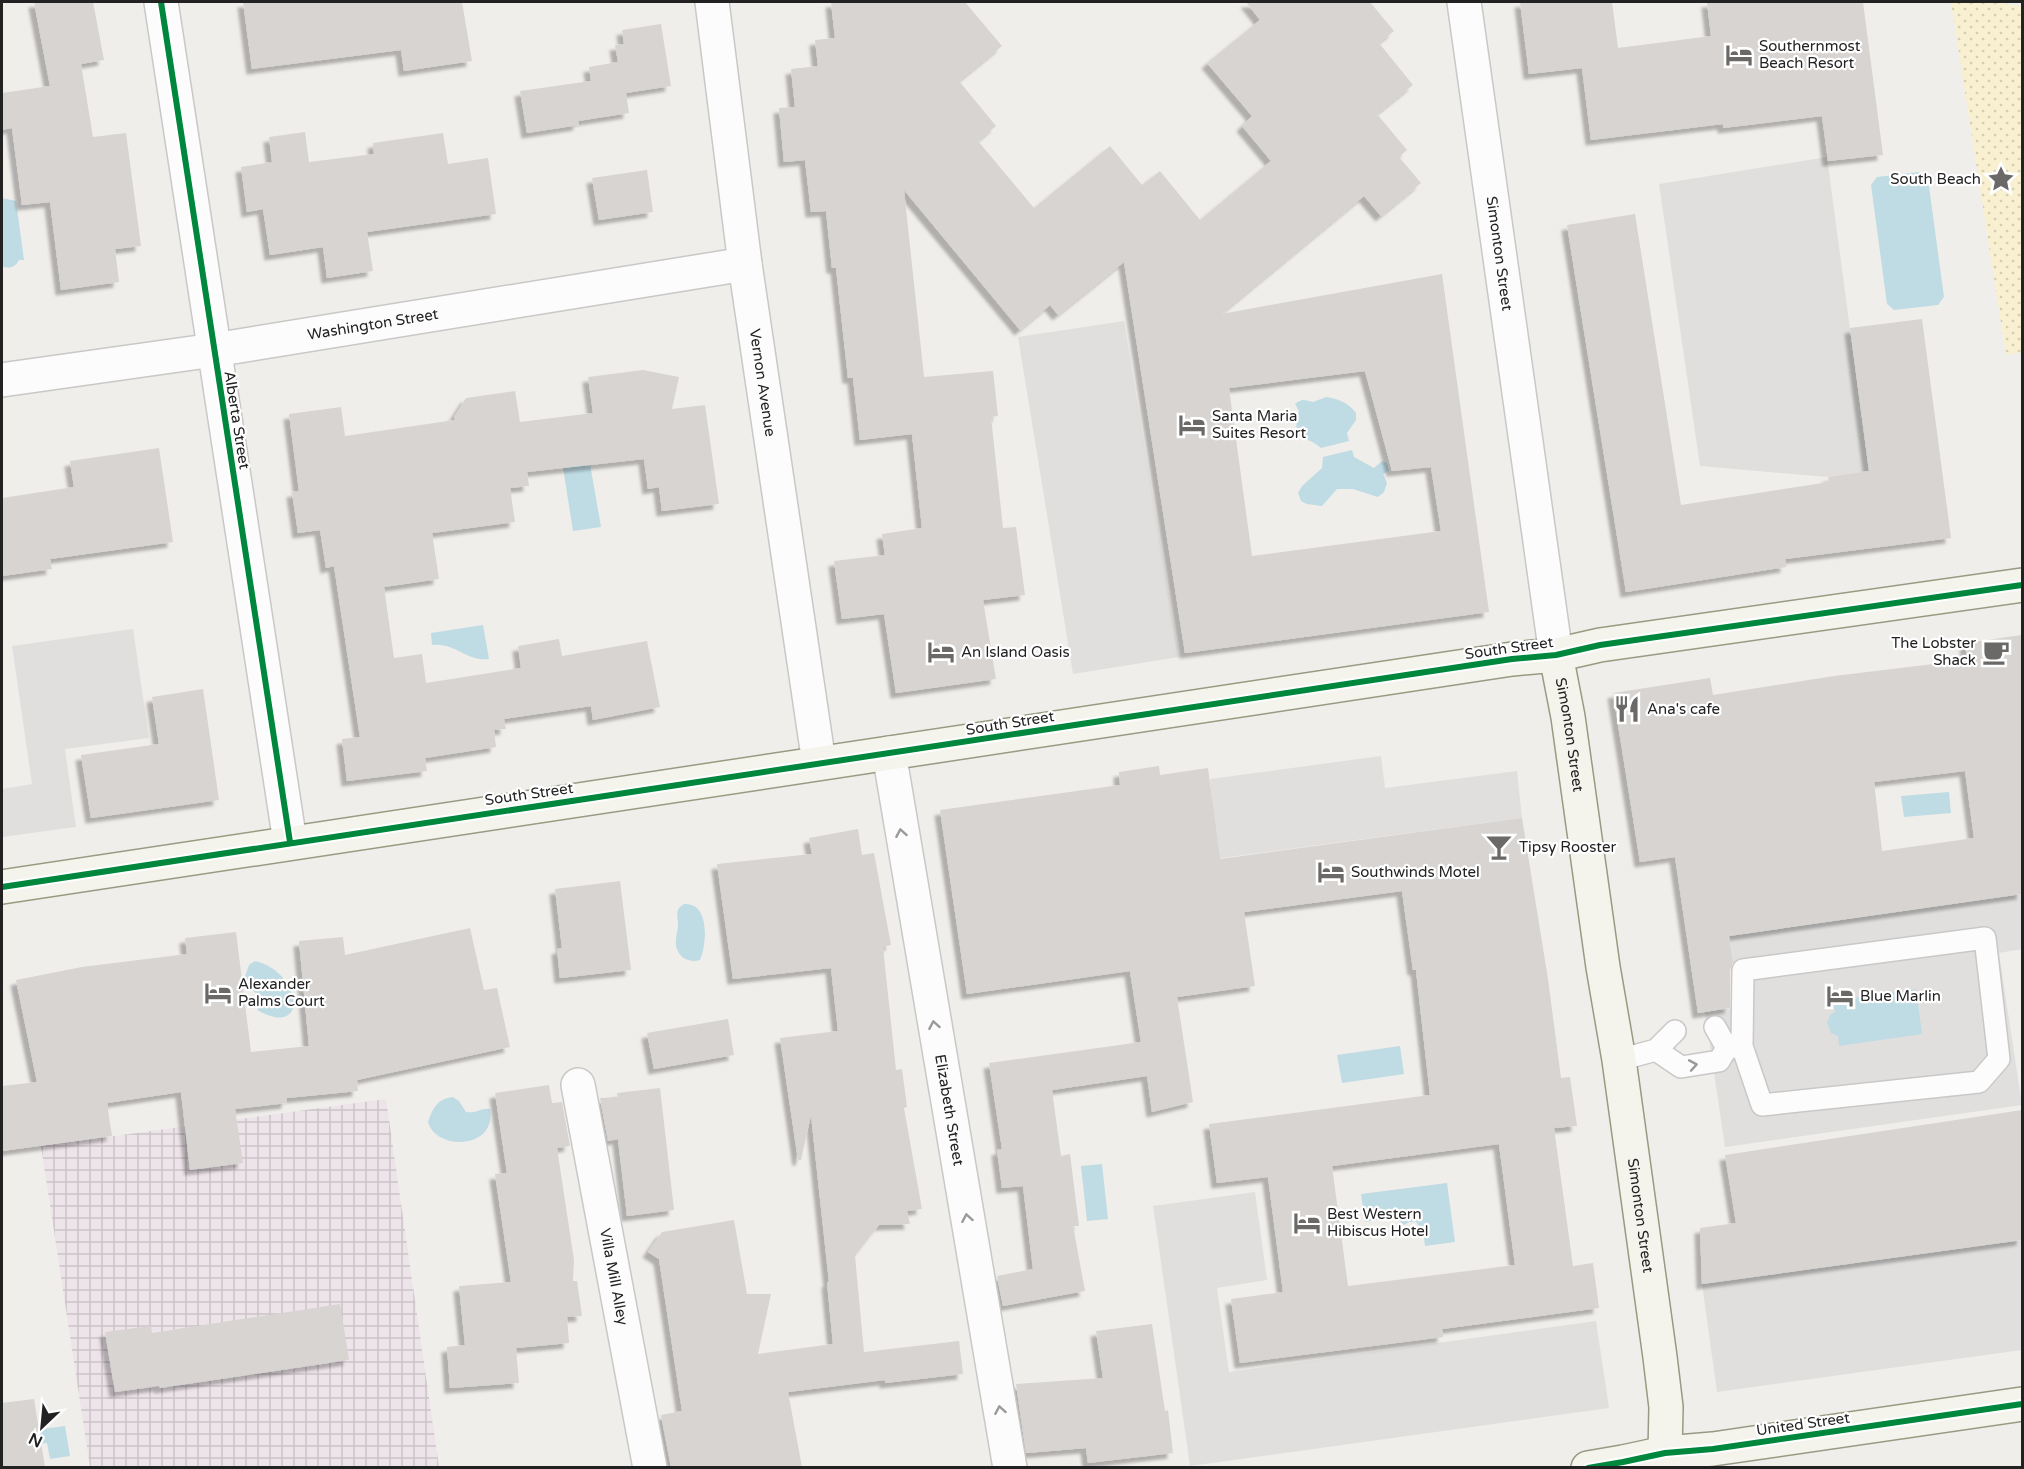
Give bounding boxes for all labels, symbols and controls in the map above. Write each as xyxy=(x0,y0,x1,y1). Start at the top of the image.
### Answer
place label: Southernmost Beach Resort xyxy=(1759,37,1861,72)
hotel icon: Southernmost Beach Resort xyxy=(1724,40,1754,70)
place icon: South Beach xyxy=(1986,164,2016,194)
place label: South Beach xyxy=(1890,170,1981,188)
street label: Simonton Street xyxy=(1482,195,1516,312)
street label: Washington Street xyxy=(306,305,440,344)
street label: Vernon Avenue xyxy=(746,327,779,438)
street label: Alberta Street xyxy=(220,369,254,471)
place label: Santa Maria Suites Resort xyxy=(1212,407,1306,442)
hotel icon: Santa Maria Suites Resort xyxy=(1177,410,1207,440)
street label: South Street xyxy=(1464,633,1555,663)
place label: The Lobster Shack xyxy=(1891,634,1976,669)
hotel icon: An Island Oasis xyxy=(926,637,956,667)
cafe icon: The Lobster Shack xyxy=(1981,637,2011,667)
place label: An Island Oasis xyxy=(961,643,1070,661)
street label: Simonton Street xyxy=(1552,676,1587,793)
restaurant icon: Ana's cafe xyxy=(1612,694,1642,724)
place label: Ana's cafe xyxy=(1647,700,1720,718)
street label: South Street xyxy=(965,707,1056,739)
street label: South Street xyxy=(484,779,575,809)
one-way arrow xyxy=(896,829,908,838)
bar icon: Tipsy Rooster xyxy=(1484,832,1514,862)
place label: Tipsy Rooster xyxy=(1519,838,1616,856)
hotel icon: Southwinds Motel xyxy=(1316,857,1346,887)
place label: Southwinds Motel xyxy=(1351,863,1480,881)
place label: Alexander Palms Court xyxy=(238,975,325,1010)
hotel icon: Alexander Palms Court xyxy=(203,978,233,1008)
hotel icon: Blue Marlin xyxy=(1825,981,1855,1011)
place label: Blue Marlin xyxy=(1860,987,1941,1005)
one-way arrow xyxy=(929,1021,941,1030)
street label: Elizabeth Street xyxy=(931,1053,968,1167)
one-way arrow xyxy=(1688,1060,1697,1072)
street label: Simonton Street xyxy=(1624,1157,1657,1274)
place label: Best Western Hibiscus Hotel xyxy=(1327,1205,1429,1240)
hotel icon: Best Western Hibiscus Hotel xyxy=(1292,1208,1322,1238)
one-way arrow xyxy=(961,1213,974,1223)
street label: Villa Mill Alley xyxy=(596,1227,632,1327)
north arrow xyxy=(12,1397,72,1457)
one-way arrow xyxy=(994,1405,1007,1415)
street label: United Street xyxy=(1755,1408,1851,1439)
text: N xyxy=(26,1428,46,1451)

